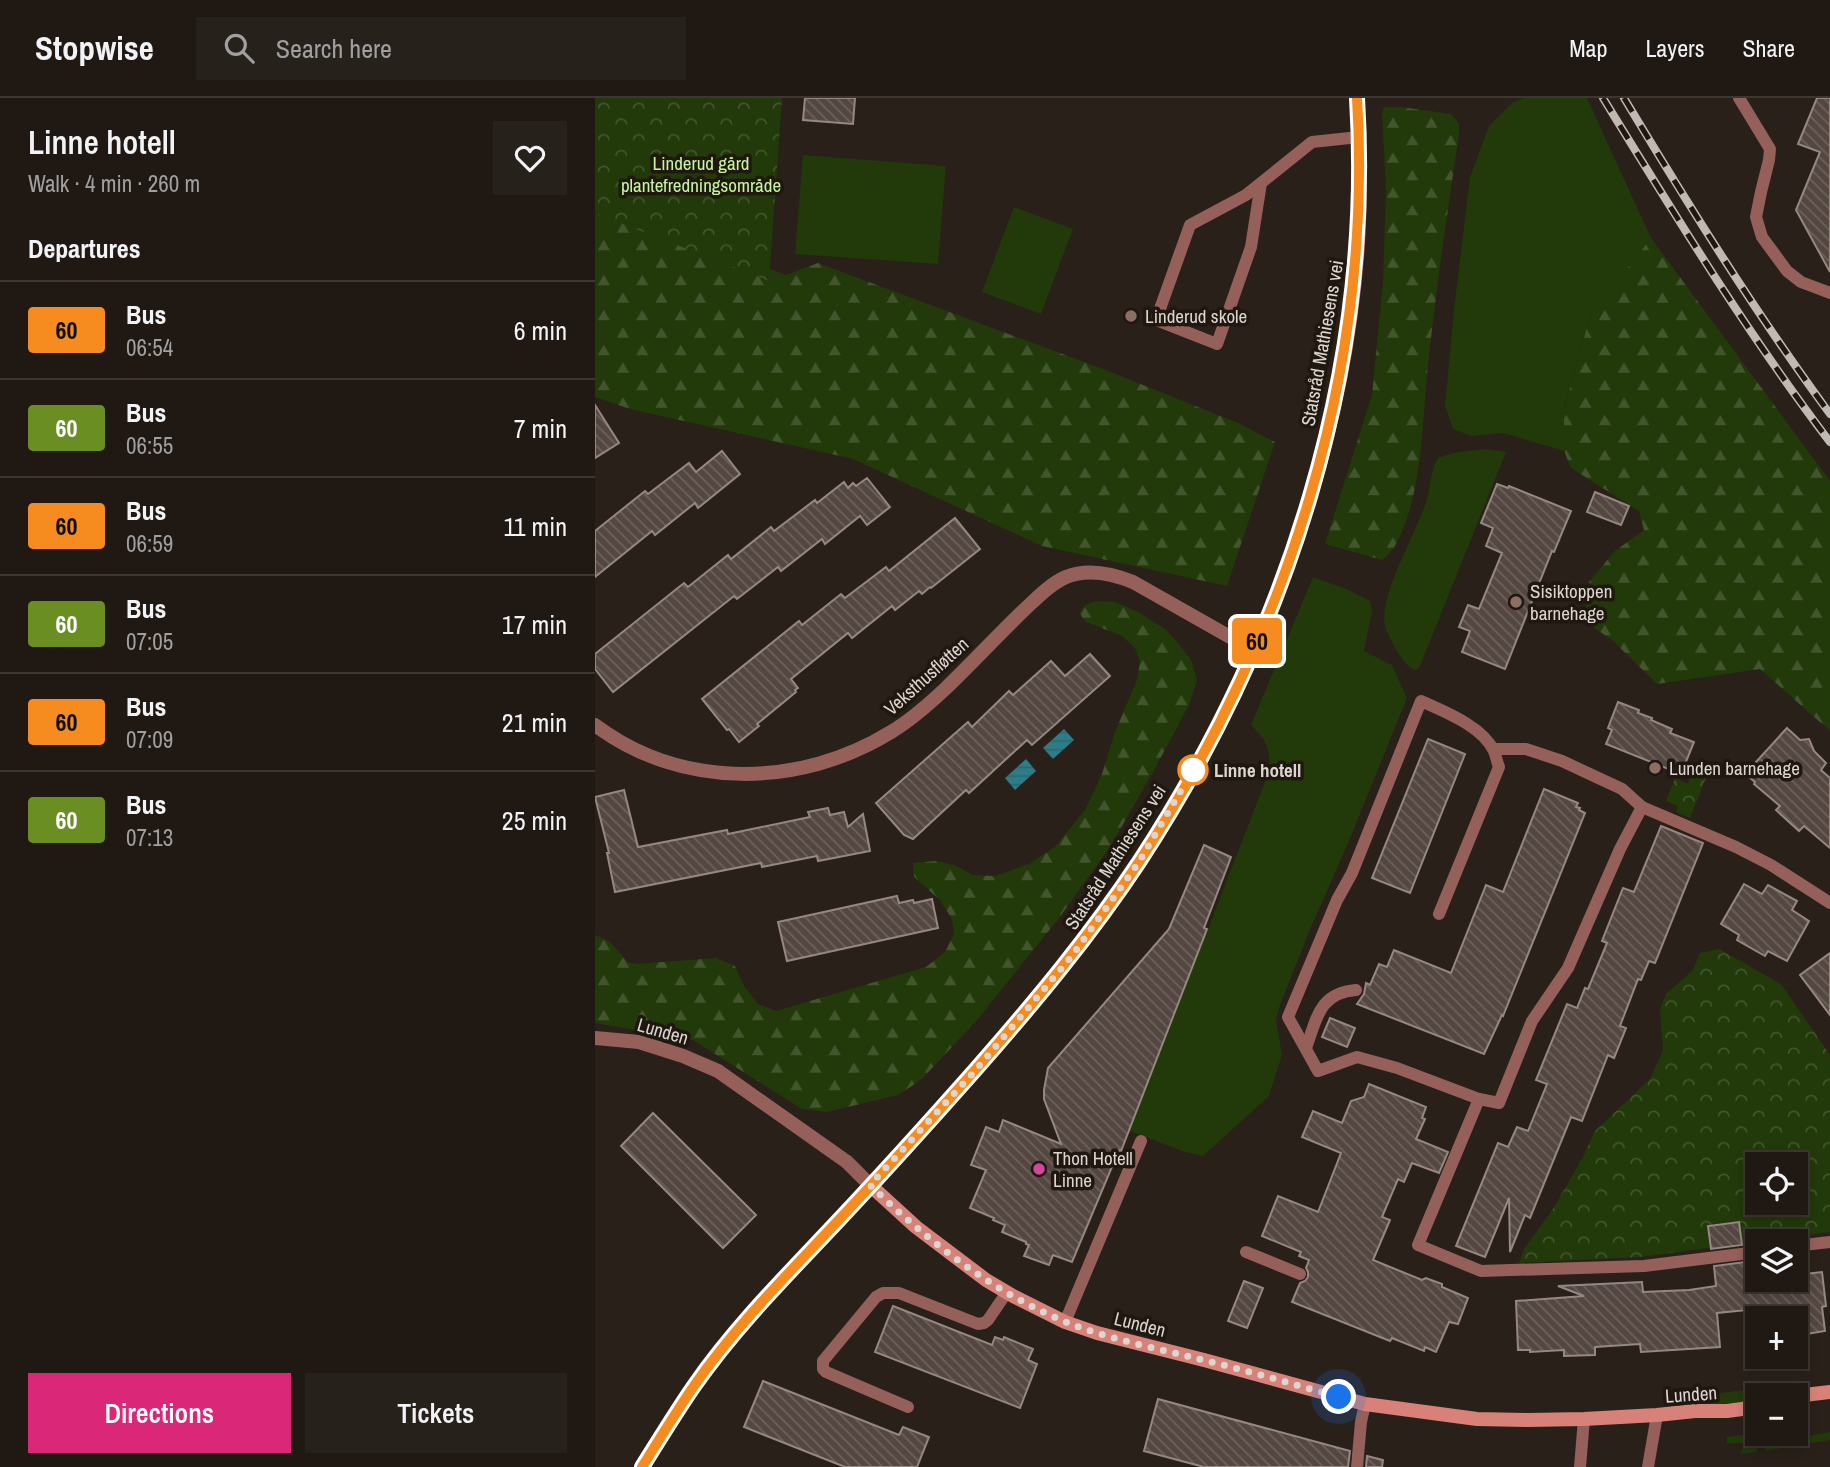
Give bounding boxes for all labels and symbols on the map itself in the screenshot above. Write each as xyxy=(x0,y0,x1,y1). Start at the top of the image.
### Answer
park label: Linderud gård plantefredningsområde xyxy=(621,150,781,198)
street label: Statsråd Mathiesens vei xyxy=(1295,258,1349,428)
place label: Linderud skole xyxy=(1145,303,1247,329)
marker: Linderud skole xyxy=(1123,308,1139,324)
place label: Sisiktoppen barnehage xyxy=(1530,578,1612,626)
marker: Sisiktoppen barnehage xyxy=(1508,594,1524,610)
line badge: 60 xyxy=(1225,618,1289,664)
street label: Veksthusfløtten xyxy=(878,631,974,721)
marker: Linne hotell xyxy=(1178,755,1208,785)
place label: Lunden barnehage xyxy=(1669,755,1800,781)
place label: Linne hotell xyxy=(1214,757,1301,783)
marker: Lunden barnehage xyxy=(1647,760,1663,776)
street label: Statsråd Mathiesens vei xyxy=(1058,779,1172,935)
street label: Lunden xyxy=(634,1011,692,1051)
place label: Thon Hotell Linne xyxy=(1053,1145,1133,1193)
marker: Thon Hotell Linne xyxy=(1031,1161,1047,1177)
street label: Lunden xyxy=(1112,1305,1168,1343)
your location xyxy=(1321,1379,1356,1414)
street label: Lunden xyxy=(1664,1379,1718,1409)

